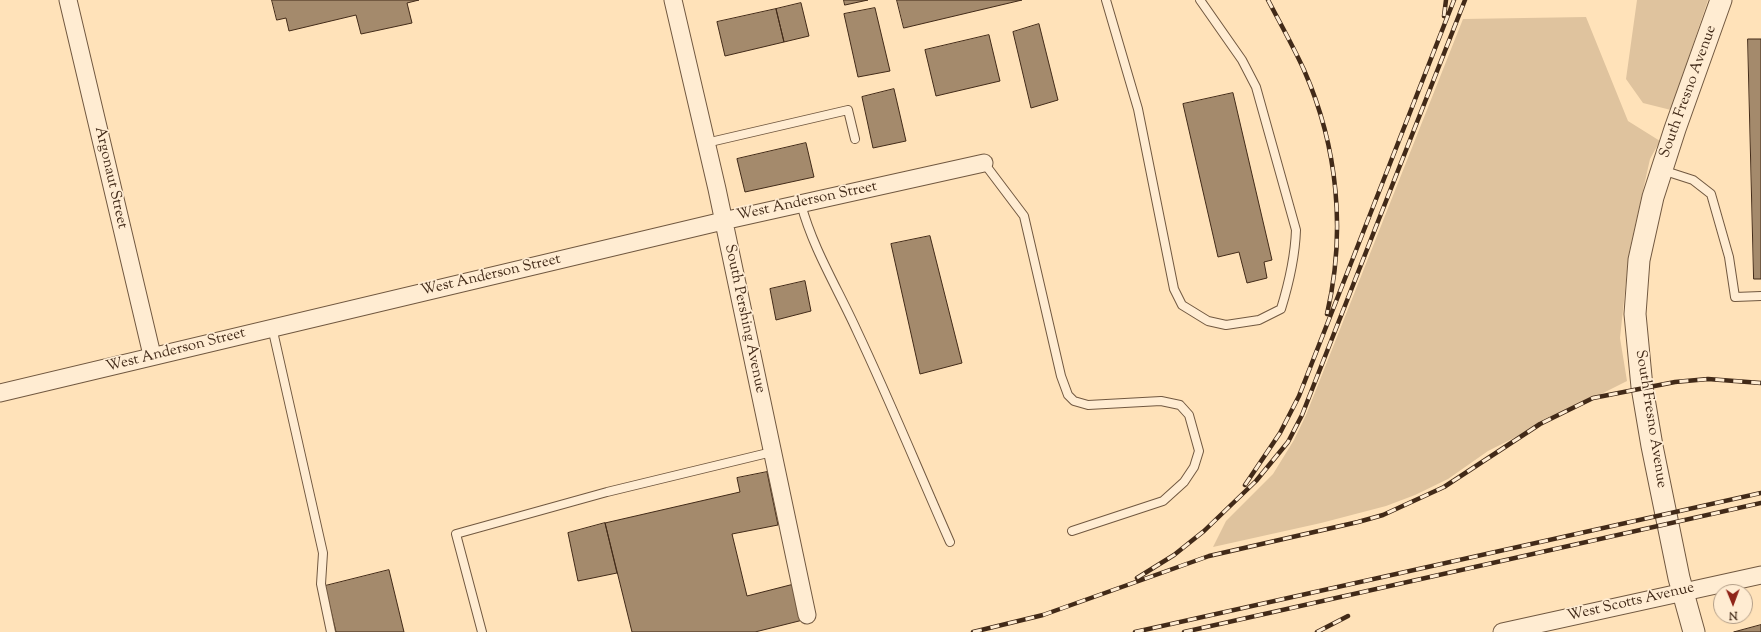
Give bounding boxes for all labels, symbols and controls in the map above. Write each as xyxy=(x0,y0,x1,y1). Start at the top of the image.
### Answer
street label: South Fresno Avenue xyxy=(1657,23,1721,161)
street label: Argonaut Street xyxy=(90,125,130,231)
street label: West Anderson Street xyxy=(735,178,879,226)
street label: South Pershing Avenue xyxy=(719,243,769,395)
street label: West Anderson Street xyxy=(419,251,563,301)
street label: West Anderson Street xyxy=(104,325,248,377)
street label: South Fresno Avenue xyxy=(1630,349,1670,489)
street label: West Scotts Avenue xyxy=(1566,580,1696,626)
north arrow xyxy=(1713,584,1753,624)
text: N xyxy=(1729,607,1738,623)

